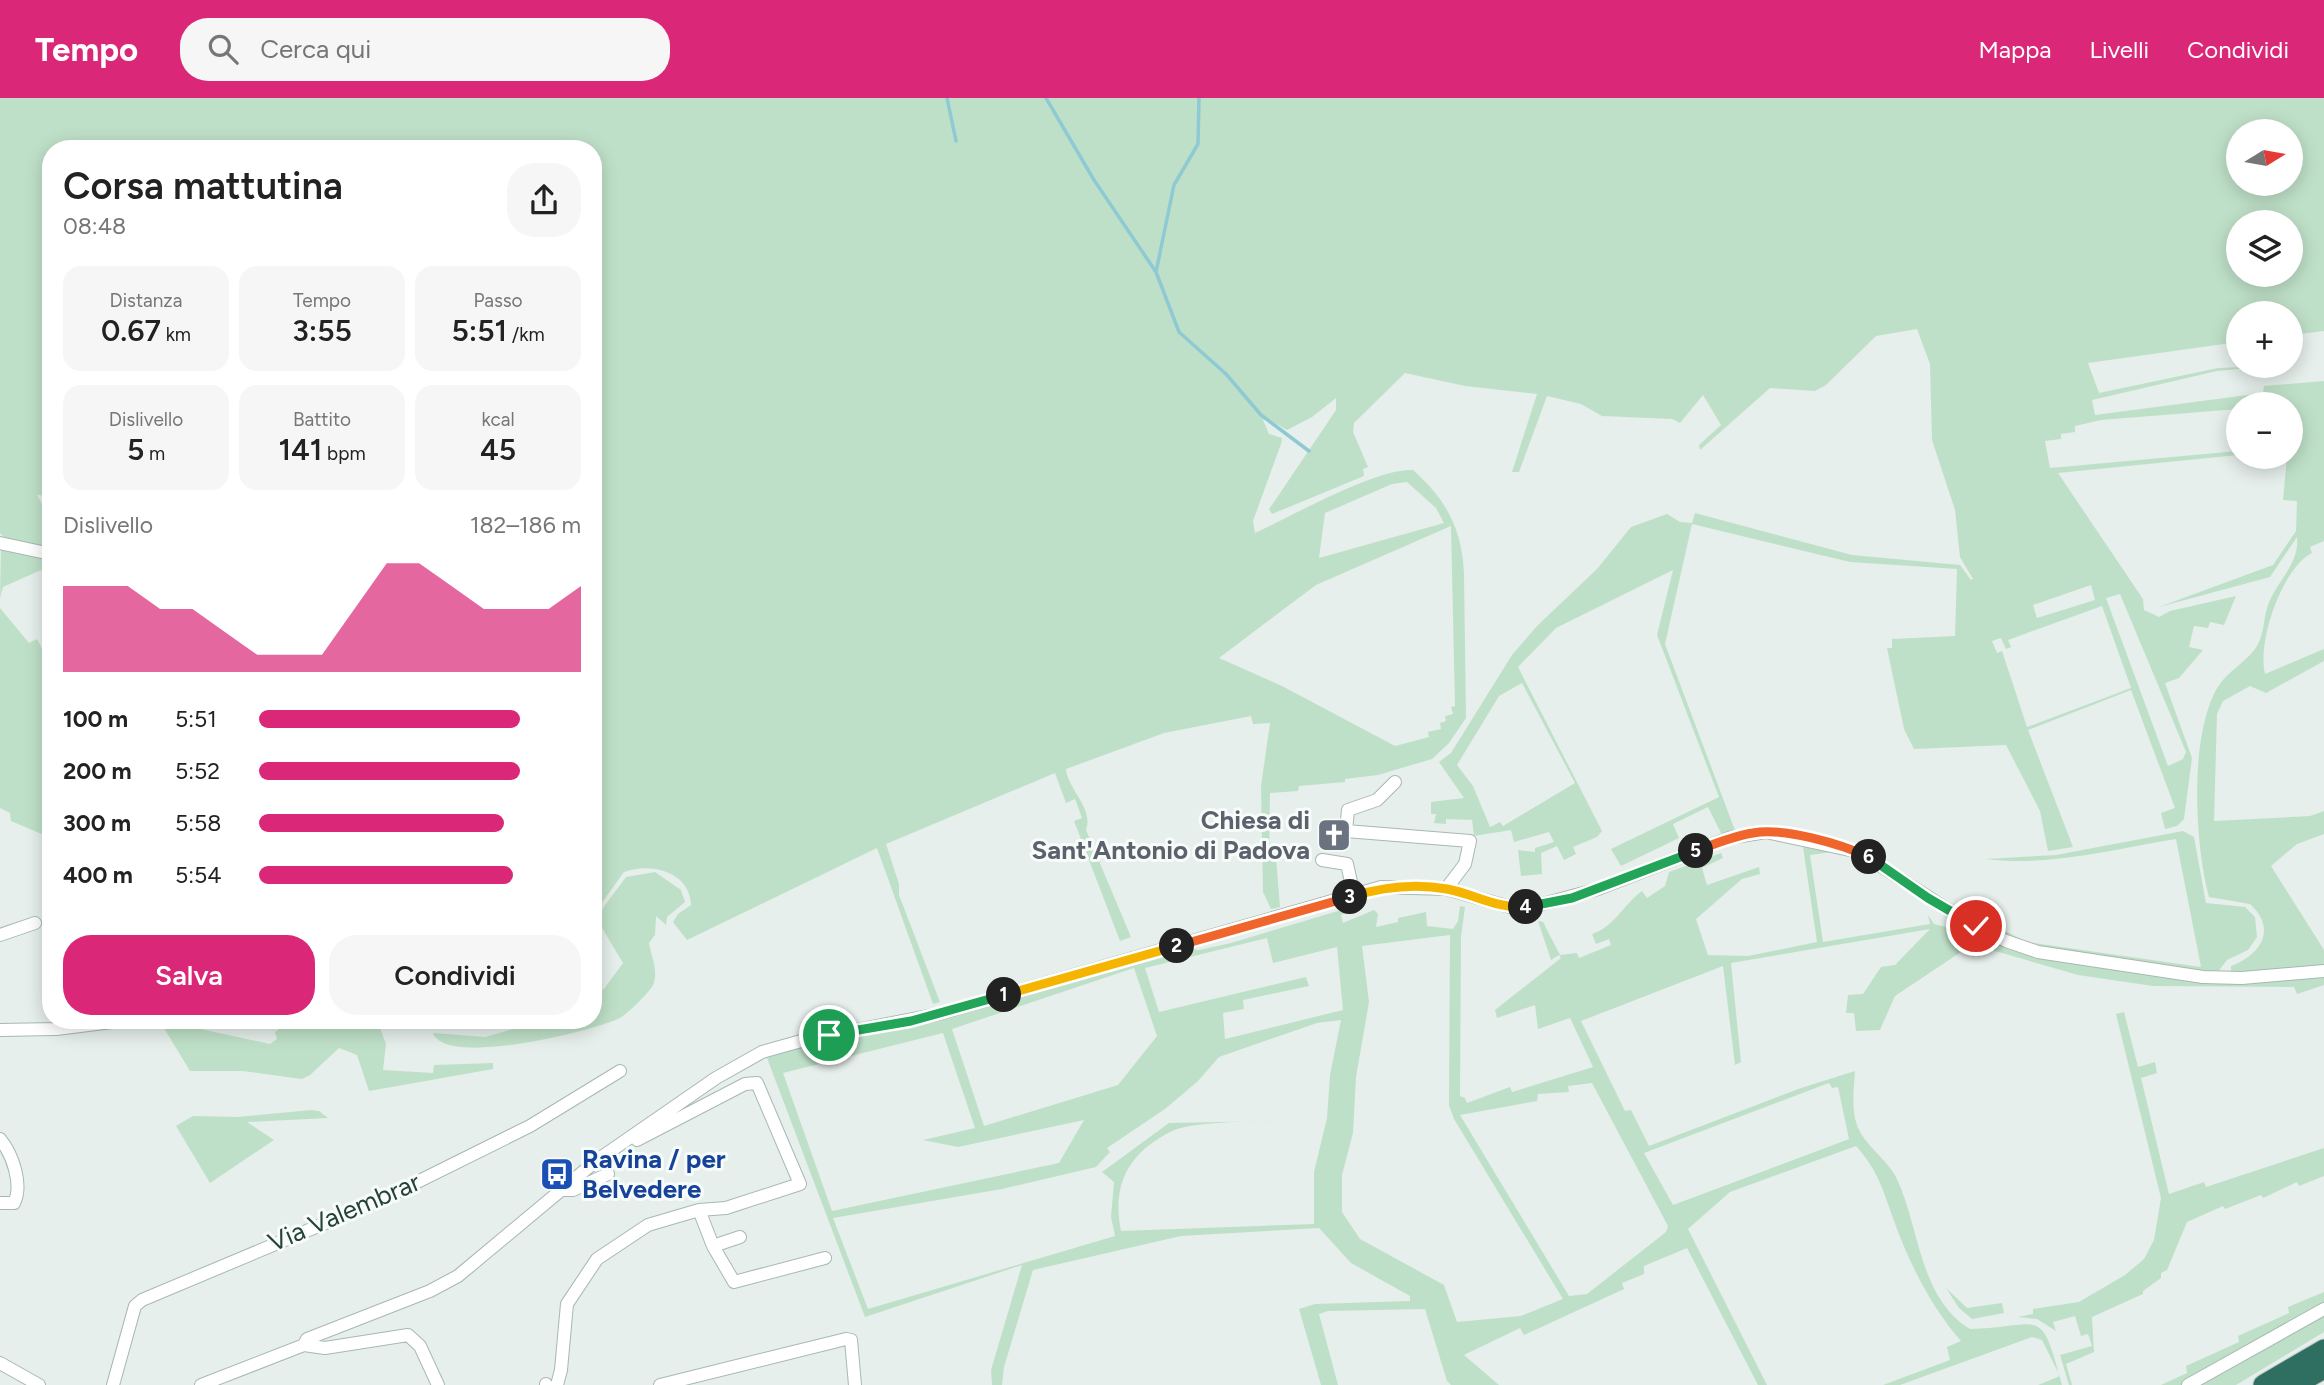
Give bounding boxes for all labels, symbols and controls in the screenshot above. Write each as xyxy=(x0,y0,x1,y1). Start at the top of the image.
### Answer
search box xyxy=(180,18,670,81)
text: Tempo xyxy=(35,30,138,69)
icon: search xyxy=(204,30,242,68)
text: Cerca qui xyxy=(260,33,371,65)
text: Mappa xyxy=(1978,35,2052,64)
text: Livelli xyxy=(2090,35,2149,64)
text: Condividi xyxy=(2187,35,2289,64)
north arrow xyxy=(2226,119,2303,196)
map controls xyxy=(2226,119,2303,469)
text: Corsa mattutina xyxy=(63,163,343,209)
button: share xyxy=(507,163,581,237)
button: layers xyxy=(2226,210,2303,287)
text: 08:48 xyxy=(63,212,126,240)
text: Distanza xyxy=(110,289,182,312)
text: Tempo xyxy=(293,289,351,312)
text: Passo xyxy=(473,289,523,312)
button: + xyxy=(2226,301,2303,378)
text: 0.67 xyxy=(101,312,161,349)
text: 3:55 xyxy=(292,312,352,349)
text: 5:51 xyxy=(451,312,507,349)
text: km xyxy=(161,323,191,346)
text: /km xyxy=(507,323,545,346)
button: − xyxy=(2226,392,2303,469)
text: Dislivello xyxy=(109,408,183,431)
text: Battito xyxy=(293,408,351,431)
text: kcal xyxy=(481,408,515,431)
text: 5 xyxy=(127,431,144,468)
text: 141 xyxy=(278,431,322,468)
text: 45 xyxy=(480,431,516,468)
text: m xyxy=(144,442,165,465)
text: bpm xyxy=(322,442,366,465)
text: Dislivello xyxy=(63,511,153,539)
text: 182–186 m xyxy=(470,511,581,539)
text: 100 m xyxy=(63,705,128,733)
text: 5:51 xyxy=(175,705,217,733)
text: 200 m xyxy=(63,757,132,785)
text: 5:52 xyxy=(175,757,220,785)
place label: Chiesa di Sant'Antonio di Padova xyxy=(1032,804,1310,866)
text: 300 m xyxy=(63,809,131,837)
text: 5:58 xyxy=(175,809,221,837)
church icon: Chiesa di Sant'Antonio di Padova xyxy=(1315,816,1353,854)
pin: 5 xyxy=(1678,834,1714,868)
text: 5 xyxy=(1690,839,1701,862)
pin: 6 xyxy=(1852,840,1886,874)
text: 6 xyxy=(1863,845,1874,868)
text: 400 m xyxy=(63,861,133,889)
text: 5:54 xyxy=(175,861,222,889)
pin: 3 xyxy=(1332,880,1368,914)
text: 3 xyxy=(1344,885,1355,908)
pin: 4 xyxy=(1508,890,1544,924)
text: 4 xyxy=(1519,895,1532,918)
pin xyxy=(1946,896,2006,956)
icon: check xyxy=(1957,907,1995,945)
pin: 2 xyxy=(1160,928,1194,964)
text: 2 xyxy=(1171,934,1182,957)
button: Salva xyxy=(63,935,315,1015)
button: Condividi xyxy=(329,935,581,1015)
pin: 1 xyxy=(986,978,1021,1012)
text: 1 xyxy=(999,983,1008,1006)
pin xyxy=(799,1005,859,1065)
icon: arrive xyxy=(810,1016,848,1054)
place label: Ravina / per Belvedere xyxy=(582,1143,726,1205)
bus stop icon: Ravina / per Belvedere xyxy=(538,1155,576,1193)
street label: Via Valembrar xyxy=(263,1166,425,1258)

